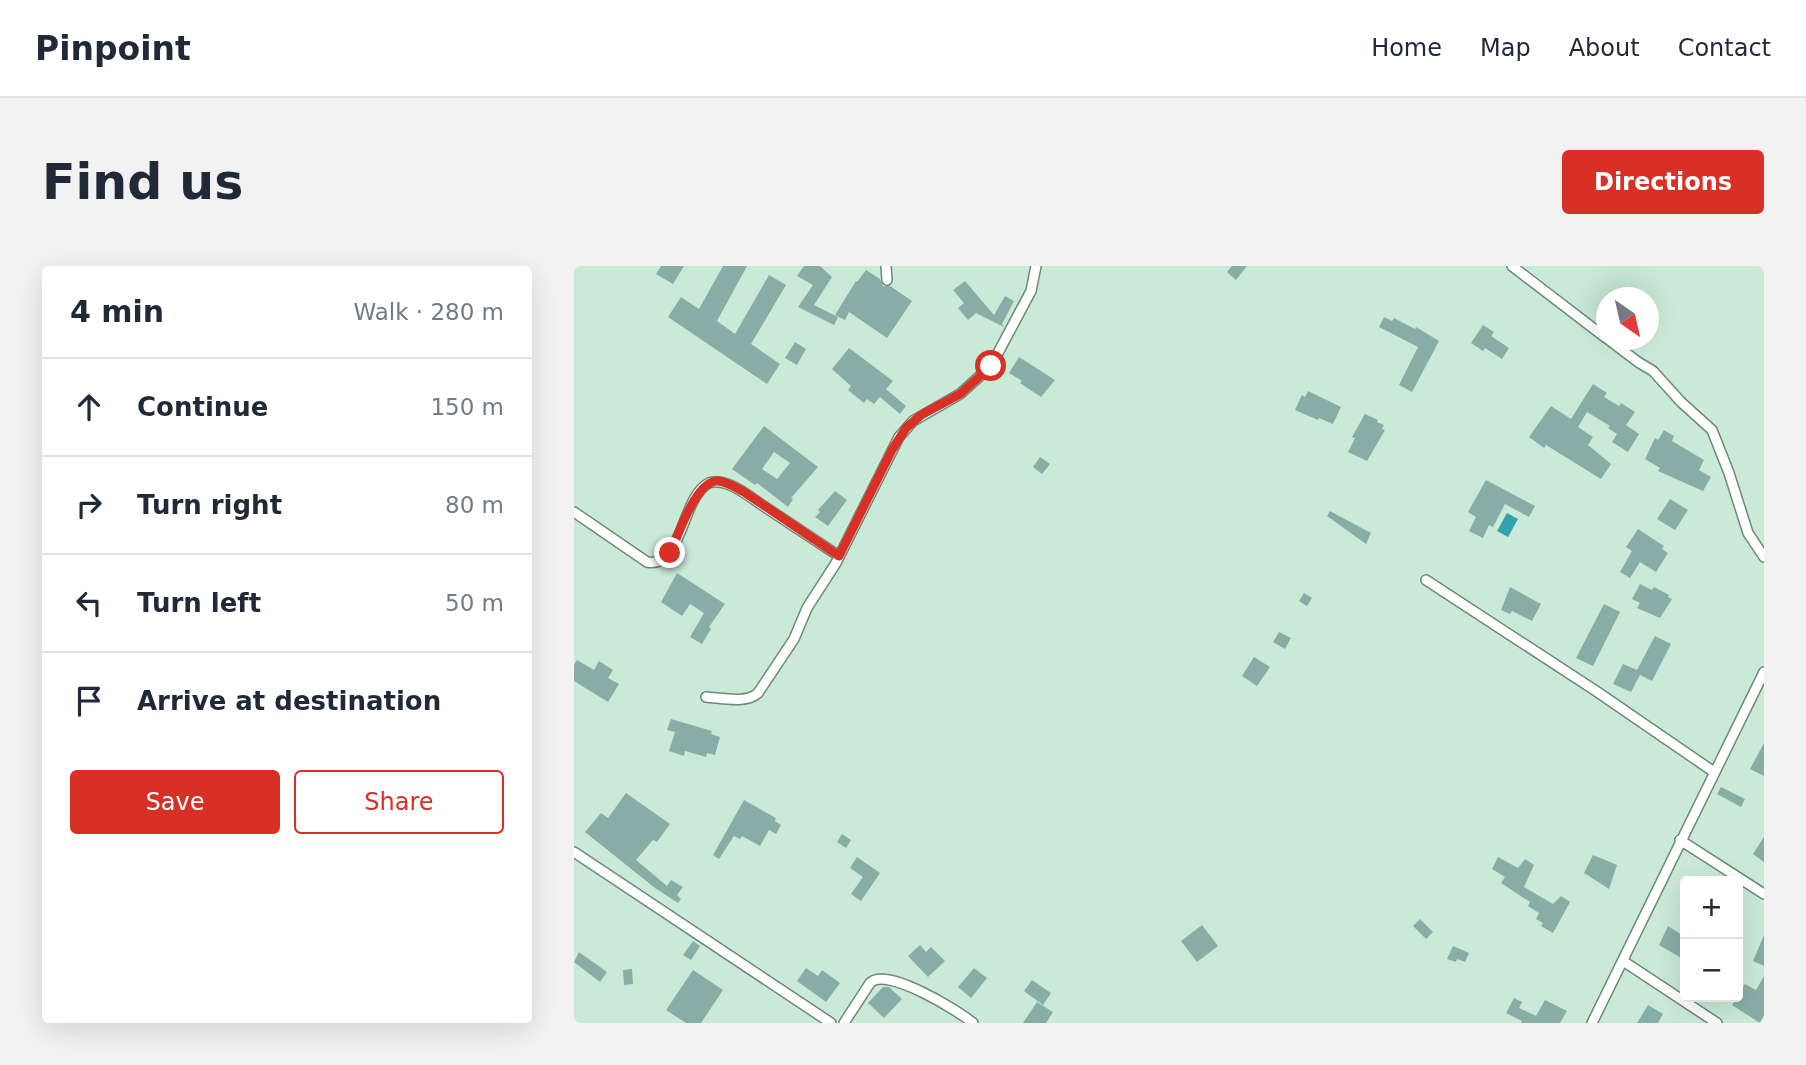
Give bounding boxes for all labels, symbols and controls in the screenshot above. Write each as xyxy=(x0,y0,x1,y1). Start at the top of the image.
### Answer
text: Pinpoint xyxy=(35,29,191,68)
text: Home xyxy=(1371,34,1442,62)
text: Map xyxy=(1480,34,1531,62)
text: About xyxy=(1569,34,1640,62)
text: Contact xyxy=(1678,34,1771,62)
button: Directions xyxy=(1562,150,1764,214)
text: Find us xyxy=(42,154,243,211)
north arrow xyxy=(1596,287,1659,350)
text: 4 min xyxy=(70,294,164,329)
text: Walk · 280 m xyxy=(353,299,504,325)
route start xyxy=(975,350,1006,381)
icon: ahead xyxy=(70,388,108,426)
text: Continue xyxy=(137,392,268,422)
text: 150 m xyxy=(430,394,504,420)
icon: right xyxy=(70,486,108,524)
text: Turn right xyxy=(137,490,282,520)
text: 80 m xyxy=(445,492,504,518)
route end xyxy=(654,537,685,568)
icon: left xyxy=(70,584,108,622)
text: Turn left xyxy=(137,588,261,618)
text: 50 m xyxy=(445,590,504,616)
icon: arrive xyxy=(70,682,108,720)
text: Arrive at destination xyxy=(137,686,441,716)
button: Save xyxy=(70,770,280,834)
button: Share xyxy=(294,770,504,834)
map controls xyxy=(1680,876,1743,1002)
button: + xyxy=(1680,876,1743,939)
button: − xyxy=(1680,939,1743,1002)

